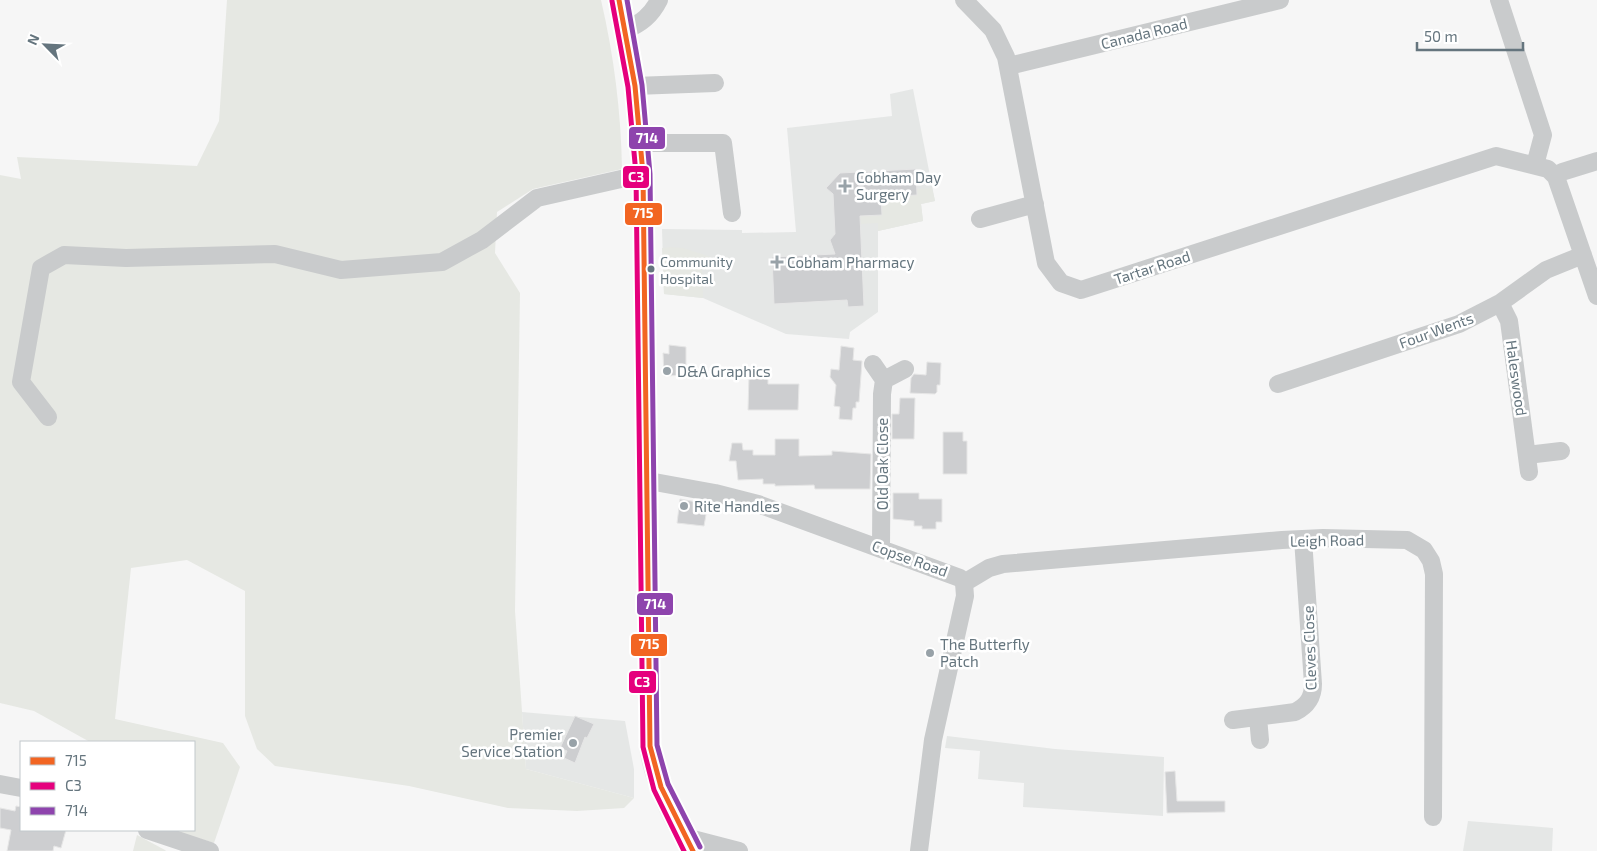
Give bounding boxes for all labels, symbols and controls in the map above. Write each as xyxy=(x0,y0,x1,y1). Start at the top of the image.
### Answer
street label: Canada Road xyxy=(1099,14,1189,52)
north arrow xyxy=(20,20,70,70)
scale bar xyxy=(1417,20,1523,52)
text: 50 m xyxy=(1424,27,1458,45)
text: N xyxy=(23,31,42,48)
line badge: 714 xyxy=(628,126,666,150)
text: 714 xyxy=(636,129,658,146)
line badge: C3 xyxy=(622,165,650,189)
text: C3 xyxy=(628,168,644,185)
place label: Cobham Day Surgery xyxy=(856,168,941,203)
marker: Cobham Day Surgery xyxy=(838,179,852,193)
line badge: 715 xyxy=(624,202,663,226)
text: 715 xyxy=(632,204,654,221)
street label: Tartar Road xyxy=(1112,246,1192,288)
place label: Community Hospital xyxy=(660,253,733,287)
place label: Cobham Pharmacy xyxy=(787,253,915,271)
marker: Cobham Pharmacy xyxy=(771,256,783,268)
marker: Community Hospital xyxy=(646,264,656,274)
street label: Four Wents xyxy=(1396,308,1476,352)
street label: Haleswood xyxy=(1503,339,1531,417)
place label: D&A Graphics xyxy=(677,362,771,380)
marker: D&A Graphics xyxy=(661,365,673,377)
street label: Old Oak Close xyxy=(873,418,891,510)
place label: Rite Handles xyxy=(694,497,780,515)
marker: Rite Handles xyxy=(678,500,690,512)
street label: Leigh Road xyxy=(1290,530,1364,550)
street label: Copse Road xyxy=(870,536,950,580)
line badge: 714 xyxy=(636,592,674,616)
text: 714 xyxy=(644,595,666,612)
street label: Cleves Close xyxy=(1299,605,1319,691)
line badge: 715 xyxy=(630,633,668,657)
text: 715 xyxy=(638,635,660,652)
place label: The Butterfly Patch xyxy=(940,635,1030,670)
marker: The Butterfly Patch xyxy=(924,647,936,659)
line badge: C3 xyxy=(628,670,657,694)
text: C3 xyxy=(634,673,650,690)
place label: Premier Service Station xyxy=(461,725,563,760)
marker: Premier Service Station xyxy=(567,737,579,749)
legend xyxy=(20,741,195,831)
text: 715 xyxy=(65,751,87,769)
text: C3 xyxy=(65,776,82,794)
text: 714 xyxy=(65,801,88,819)

